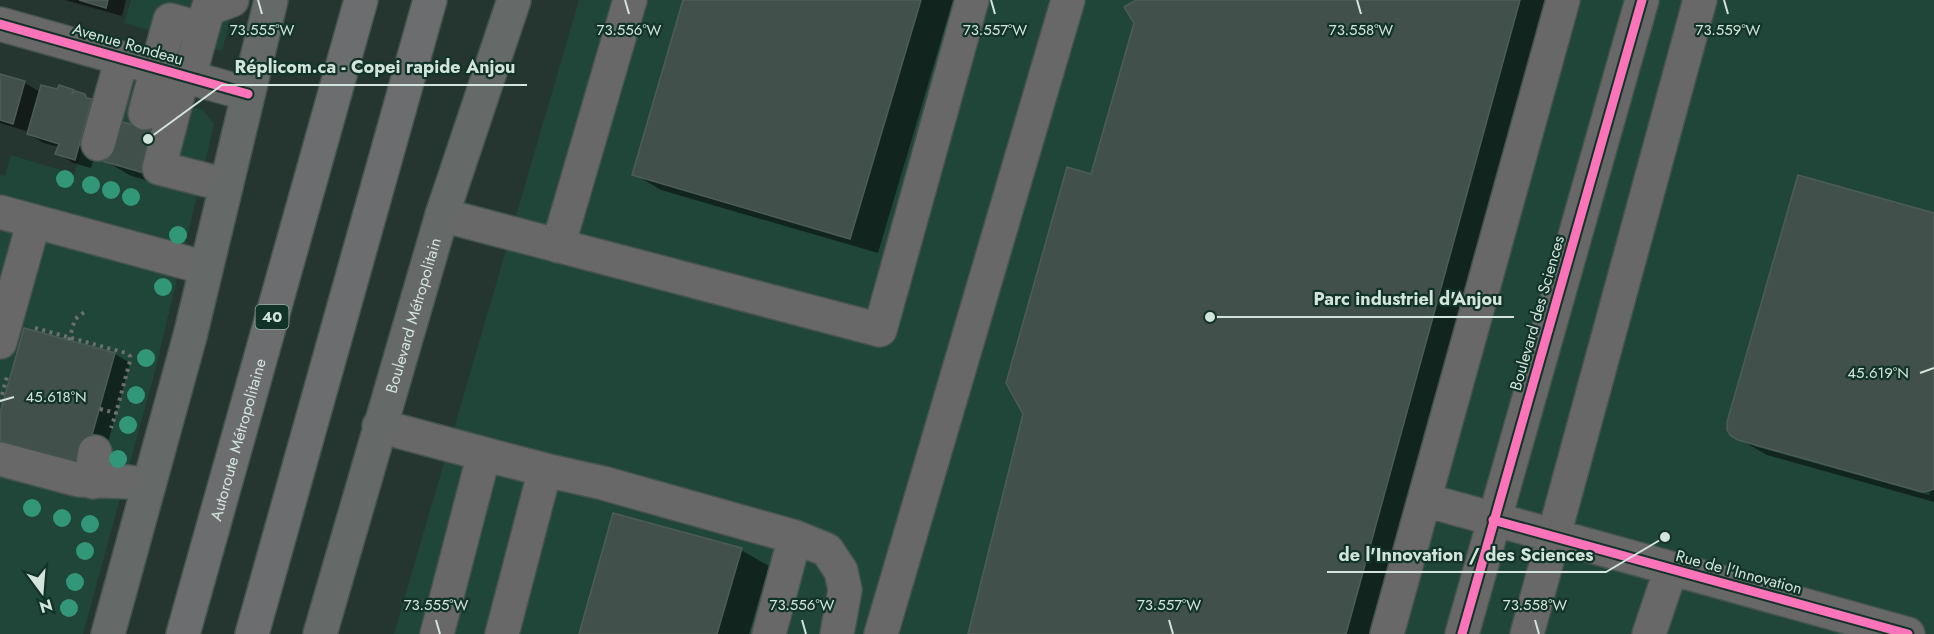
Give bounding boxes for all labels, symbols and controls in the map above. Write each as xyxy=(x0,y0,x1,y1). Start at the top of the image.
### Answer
street label: Avenue Rondeau xyxy=(70,17,186,71)
text: 73.555°W xyxy=(230,19,295,41)
text: 73.556°W xyxy=(597,19,662,41)
text: 73.557°W xyxy=(963,19,1027,41)
text: 73.558°W xyxy=(1329,19,1393,41)
text: 73.559°W xyxy=(1696,19,1761,41)
callout: Réplicom.ca - Copei rapide Anjou xyxy=(222,49,527,85)
text: Réplicom.ca - Copei rapide Anjou xyxy=(235,54,515,80)
street label: Boulevard des Sciences xyxy=(1504,233,1570,393)
street label: Boulevard Métropolitain xyxy=(379,235,446,396)
callout: Parc industriel d'Anjou xyxy=(1301,281,1514,317)
text: Parc industriel d'Anjou xyxy=(1314,286,1502,312)
road number: 40 xyxy=(256,305,288,329)
street label: Autoroute Métropolitaine xyxy=(204,356,271,523)
text: 45.619°N xyxy=(1847,362,1909,384)
text: 45.618°N xyxy=(25,386,87,408)
callout: de l'Innovation / des Sciences xyxy=(1327,536,1606,572)
text: de l'Innovation / des Sciences xyxy=(1339,542,1593,568)
street label: Rue de l'Innovation xyxy=(1673,544,1805,600)
north arrow xyxy=(12,562,72,622)
text: N xyxy=(37,593,55,619)
text: 73.555°W xyxy=(404,594,469,616)
text: 73.556°W xyxy=(770,594,835,616)
text: 73.557°W xyxy=(1137,594,1201,616)
text: 73.558°W xyxy=(1503,594,1567,616)

